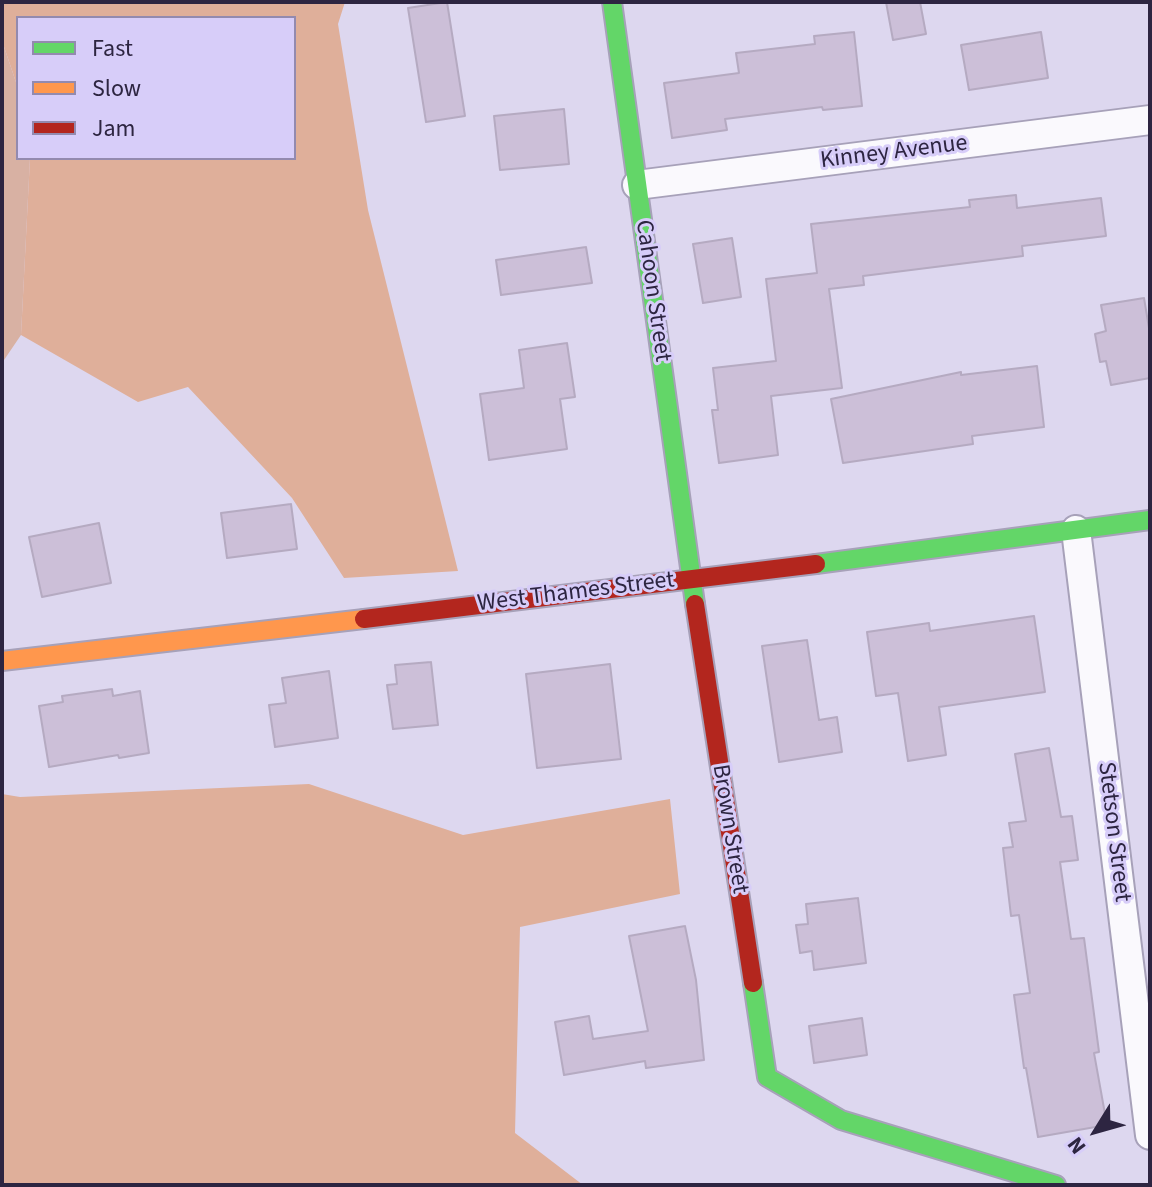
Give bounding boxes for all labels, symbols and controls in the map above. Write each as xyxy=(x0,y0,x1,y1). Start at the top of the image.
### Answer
legend xyxy=(16,16,296,160)
text: Fast xyxy=(92,31,133,66)
text: Slow xyxy=(92,71,141,106)
text: Jam xyxy=(92,111,136,146)
street label: Kinney Avenue xyxy=(819,130,969,176)
street label: Cahoon Street xyxy=(628,218,676,364)
street label: West Thames Street xyxy=(476,567,676,619)
street label: Stetson Street xyxy=(1090,760,1136,904)
street label: Brown Street xyxy=(705,762,753,896)
north arrow xyxy=(1056,1091,1136,1171)
text: N xyxy=(1060,1130,1094,1161)

